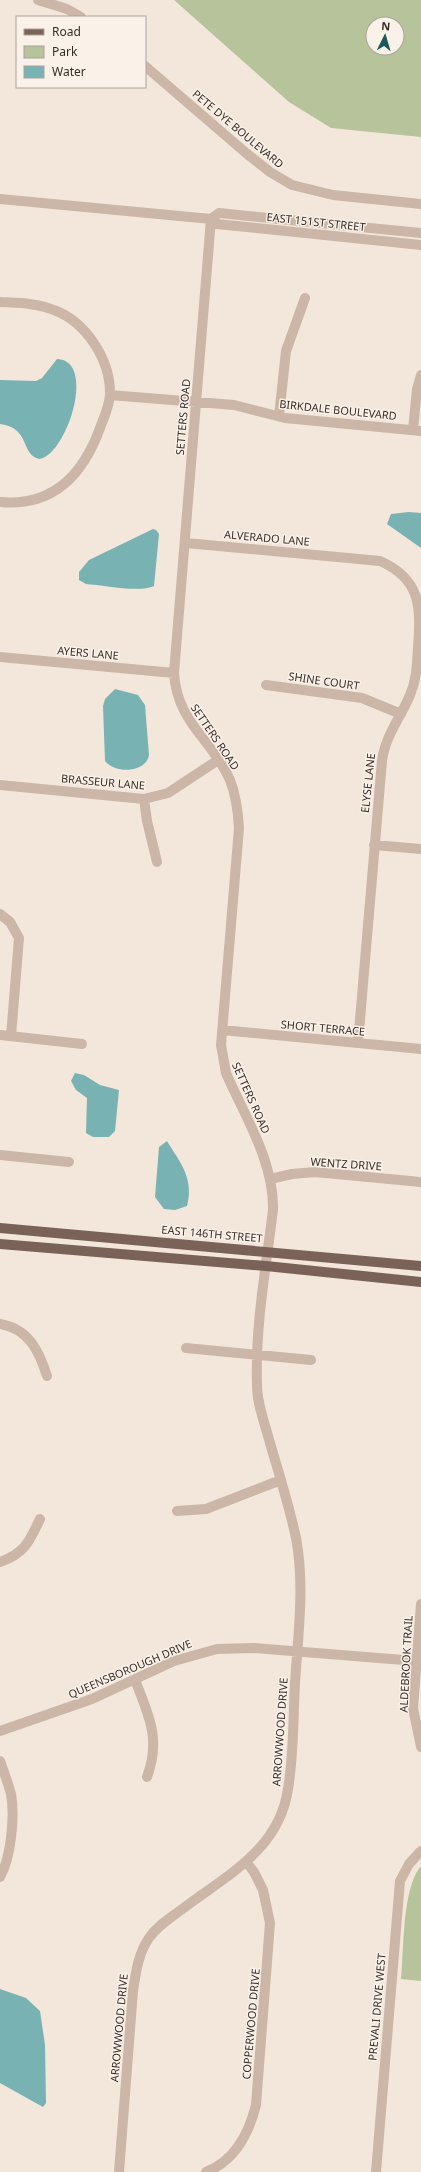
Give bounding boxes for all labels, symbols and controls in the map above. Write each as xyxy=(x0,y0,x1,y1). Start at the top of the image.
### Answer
legend xyxy=(16,16,146,88)
north arrow xyxy=(365,16,405,56)
text: N xyxy=(381,18,391,33)
text: Road xyxy=(52,23,81,40)
text: Park xyxy=(52,43,78,60)
text: Water xyxy=(52,63,86,80)
street label: PETE DYE BOULEVARD xyxy=(190,86,287,171)
street label: EAST 151ST STREET xyxy=(266,209,366,234)
street label: SETTERS ROAD xyxy=(172,378,193,456)
street label: BIRKDALE BOULEVARD xyxy=(279,396,397,423)
street label: ALVERADO LANE xyxy=(224,526,310,549)
street label: AYERS LANE xyxy=(57,642,119,663)
street label: SHINE COURT xyxy=(288,668,361,693)
street label: SETTERS ROAD xyxy=(188,701,243,773)
street label: ELYSE LANE xyxy=(357,752,378,814)
street label: BRASSEUR LANE xyxy=(60,770,146,793)
street label: SHORT TERRACE xyxy=(280,1016,366,1039)
street label: SETTERS ROAD xyxy=(229,1060,274,1136)
street label: WENTZ DRIVE xyxy=(310,1154,382,1173)
street label: EAST 146TH STREET xyxy=(161,1222,263,1245)
street label: ALDEBROOK TRAIL xyxy=(395,1615,416,1713)
street label: QUEENSBOROUGH DRIVE xyxy=(66,1636,194,1701)
street label: ARROWWOOD DRIVE xyxy=(268,1677,291,1787)
street label: PREVALI DRIVE WEST xyxy=(364,1953,389,2061)
street label: COPPERWOOD DRIVE xyxy=(238,1968,263,2080)
street label: ARROWWOOD DRIVE xyxy=(106,1973,131,2083)

